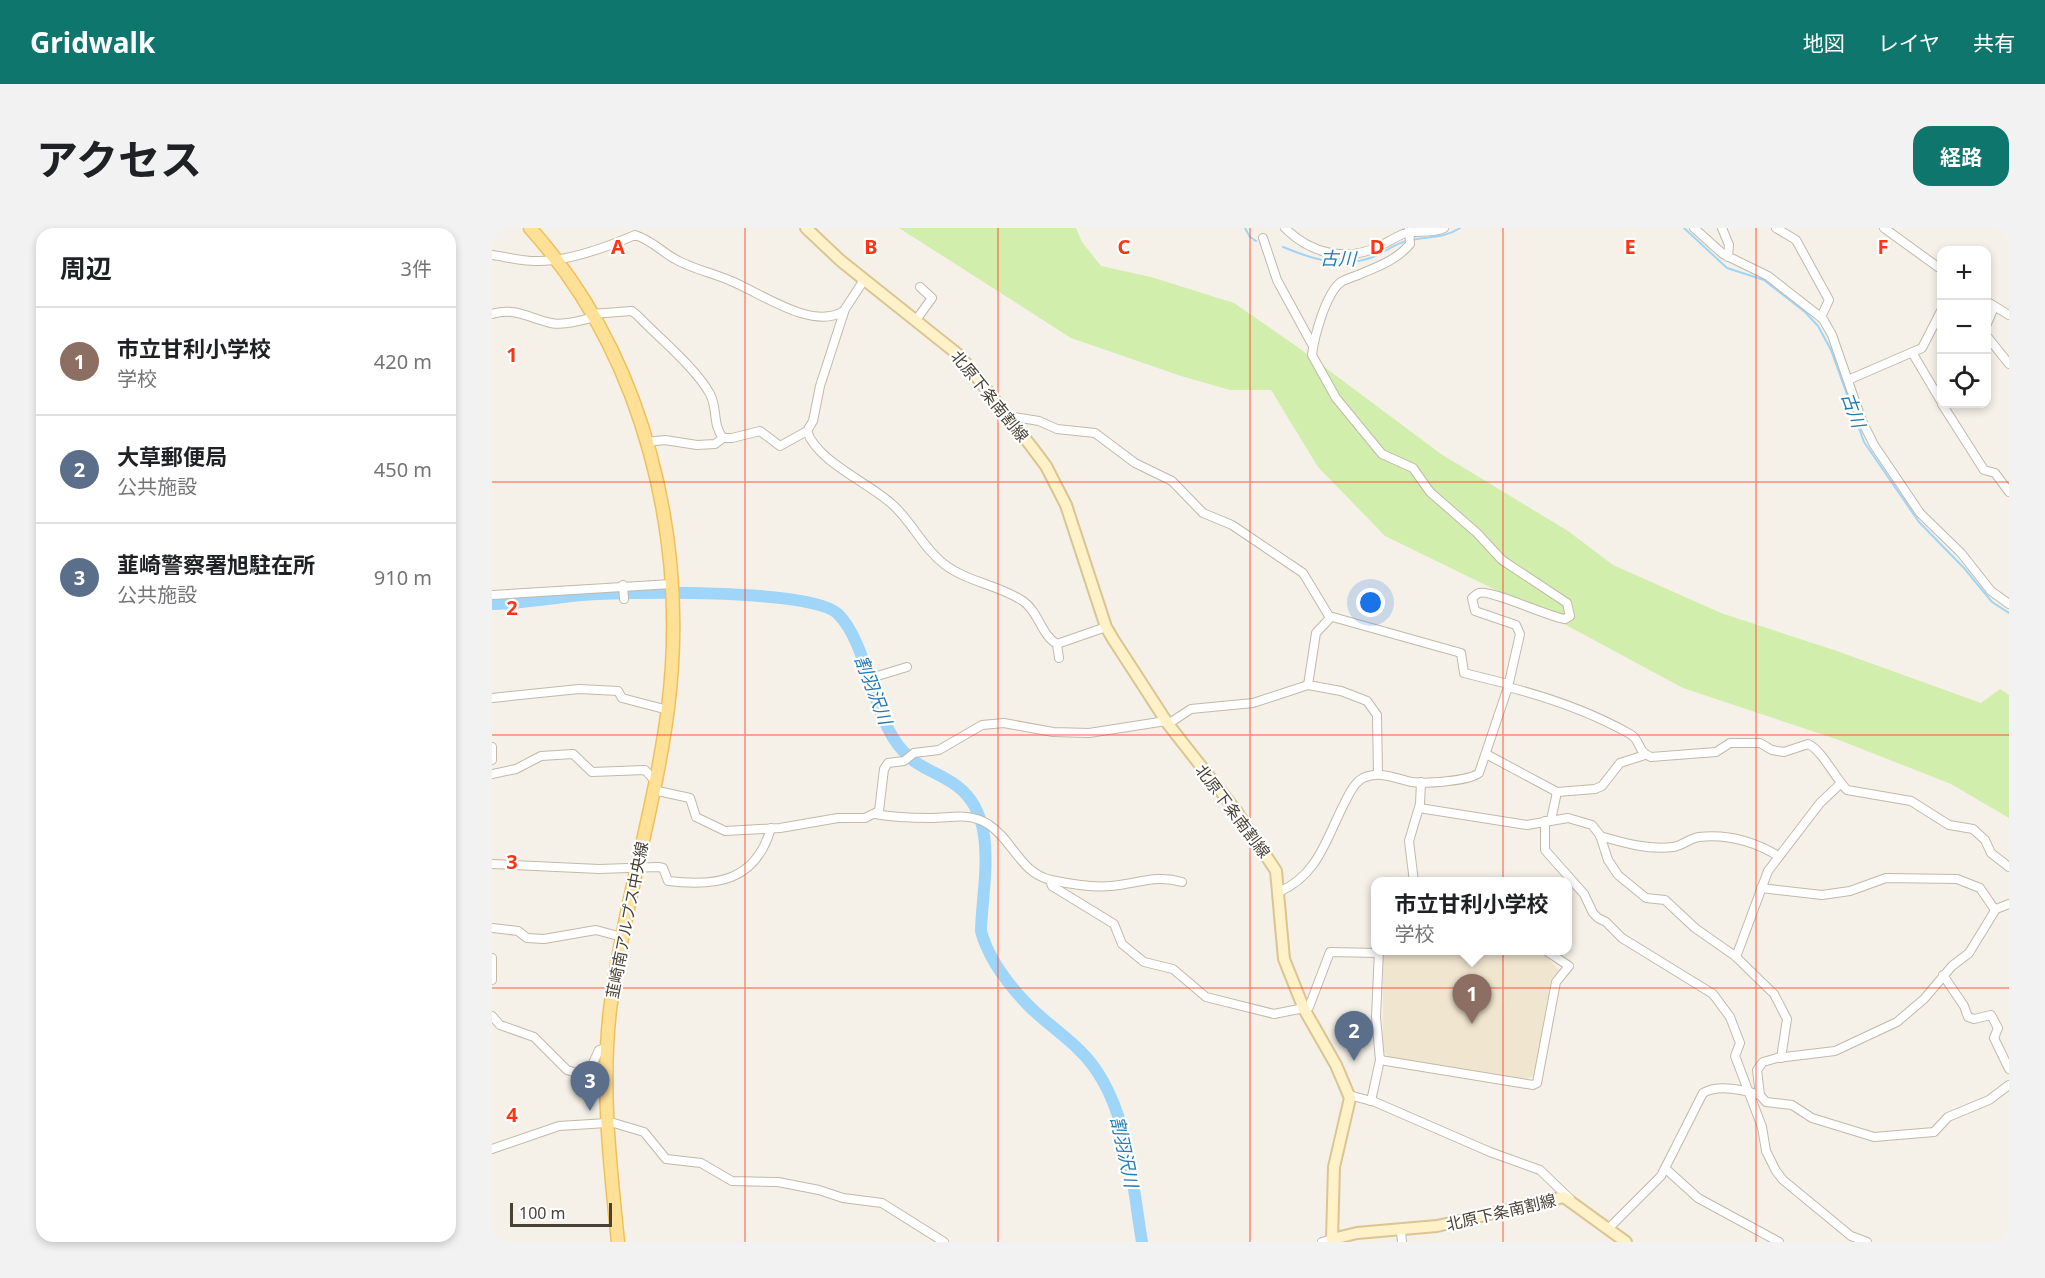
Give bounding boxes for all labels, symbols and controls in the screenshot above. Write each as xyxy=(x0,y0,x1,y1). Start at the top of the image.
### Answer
text: Gridwalk xyxy=(30,23,155,61)
text: 地図 xyxy=(1803,29,1845,57)
text: レイヤ xyxy=(1878,29,1940,57)
text: 共有 xyxy=(1973,29,2015,57)
button: 経路 xyxy=(1913,126,2009,186)
text: アクセス xyxy=(36,130,202,187)
text: A xyxy=(611,233,625,260)
text: B xyxy=(864,233,878,260)
text: C xyxy=(1118,233,1131,260)
text: D xyxy=(1370,233,1384,260)
text: E xyxy=(1624,233,1636,260)
text: F xyxy=(1878,233,1888,260)
water label: 古川 xyxy=(1320,246,1358,270)
map controls xyxy=(1937,246,1991,408)
button: + xyxy=(1937,246,1991,300)
text: 周辺 xyxy=(60,250,112,286)
text: 3件 xyxy=(401,255,432,282)
button: − xyxy=(1937,300,1991,354)
text: 市立甘利小学校 xyxy=(117,333,271,363)
text: 1 xyxy=(506,341,518,368)
street label: 北原下条南割線 xyxy=(946,346,1034,446)
text: 1 xyxy=(74,348,85,375)
text: 420 m xyxy=(374,348,432,375)
button: locate xyxy=(1937,354,1991,408)
text: 学校 xyxy=(117,365,157,392)
water label: 古川 xyxy=(1837,389,1872,433)
text: 大草郵便局 xyxy=(117,441,227,471)
text: 2 xyxy=(74,456,85,483)
text: 450 m xyxy=(374,456,432,483)
text: 公共施設 xyxy=(117,473,197,500)
text: 韮崎警察署旭駐在所 xyxy=(117,549,315,579)
text: 3 xyxy=(74,564,85,591)
text: 910 m xyxy=(374,564,432,591)
text: 公共施設 xyxy=(117,581,197,608)
your location xyxy=(1356,588,1385,617)
text: 2 xyxy=(506,594,518,621)
water label: 割羽沢川 xyxy=(850,652,899,729)
street label: 北原下条南割線 xyxy=(1191,760,1275,862)
street label: 韮崎南アルプス中央線 xyxy=(601,839,653,1001)
text: 3 xyxy=(506,848,518,875)
popup xyxy=(1371,877,1572,955)
text: 市立甘利小学校 xyxy=(1394,888,1549,918)
text: 学校 xyxy=(1394,920,1434,947)
pin: 1 xyxy=(1452,974,1492,1024)
pin: 2 xyxy=(1334,1012,1374,1061)
pin: 3 xyxy=(570,1062,610,1111)
text: 4 xyxy=(506,1101,518,1128)
water label: 割羽沢川 xyxy=(1106,1114,1145,1191)
street label: 北原下条南割線 xyxy=(1444,1189,1558,1235)
scale bar xyxy=(510,1200,612,1228)
text: 100 m xyxy=(519,1202,566,1224)

